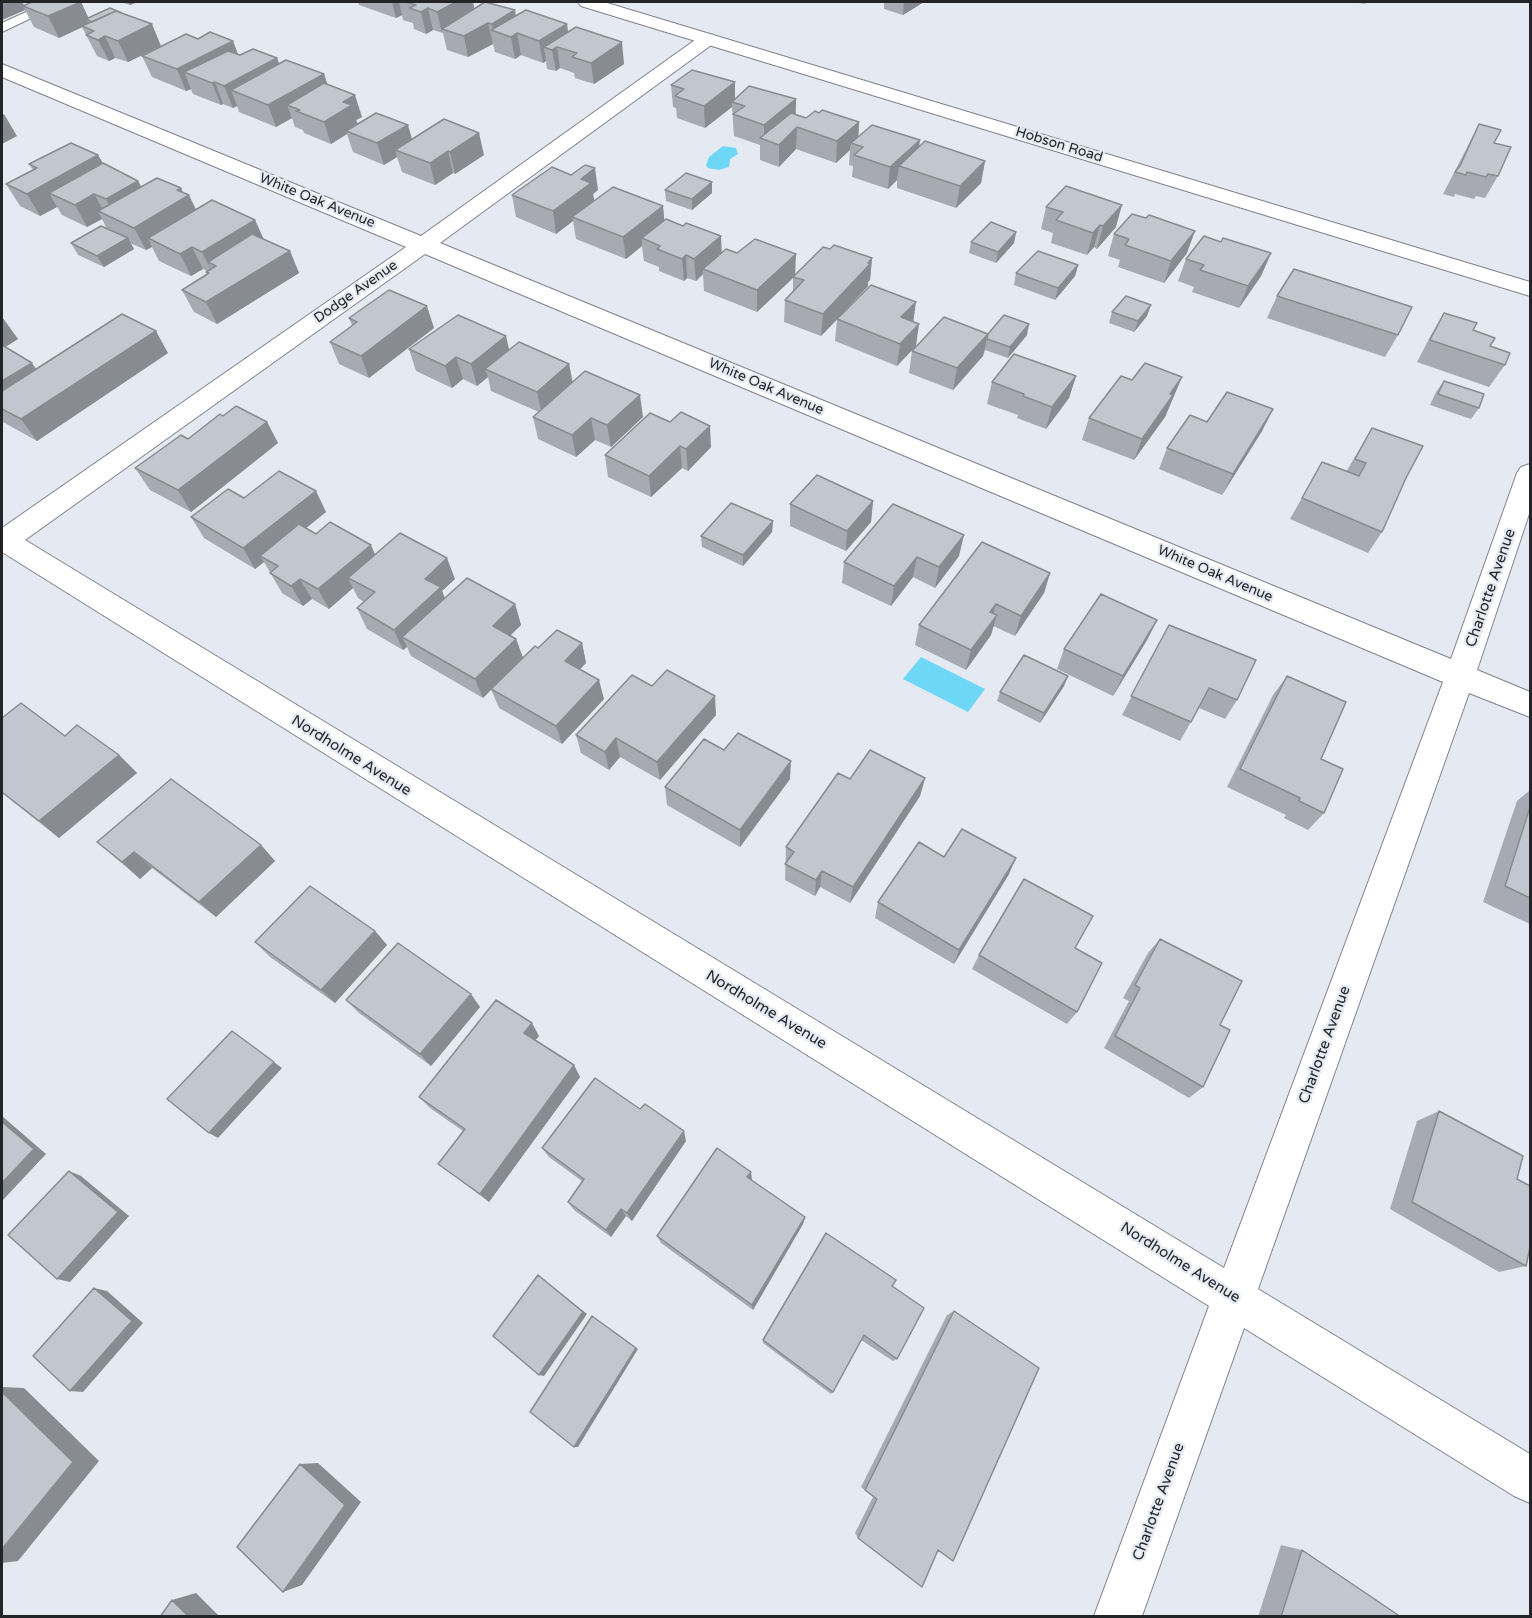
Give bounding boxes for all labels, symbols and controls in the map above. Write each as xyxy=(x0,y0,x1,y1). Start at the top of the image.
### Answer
street label: Hobson Road xyxy=(1013,124,1105,166)
street label: White Oak Avenue xyxy=(257,170,377,232)
street label: Dodge Avenue xyxy=(311,257,401,327)
street label: White Oak Avenue xyxy=(706,355,826,419)
street label: Charlotte Avenue xyxy=(1462,526,1520,650)
street label: White Oak Avenue xyxy=(1155,542,1275,606)
street label: Nordholme Avenue xyxy=(288,712,414,800)
street label: Nordholme Avenue xyxy=(702,967,830,1053)
street label: Charlotte Avenue xyxy=(1295,984,1355,1106)
street label: Nordholme Avenue xyxy=(1117,1219,1243,1307)
street label: Charlotte Avenue xyxy=(1129,1441,1189,1563)

